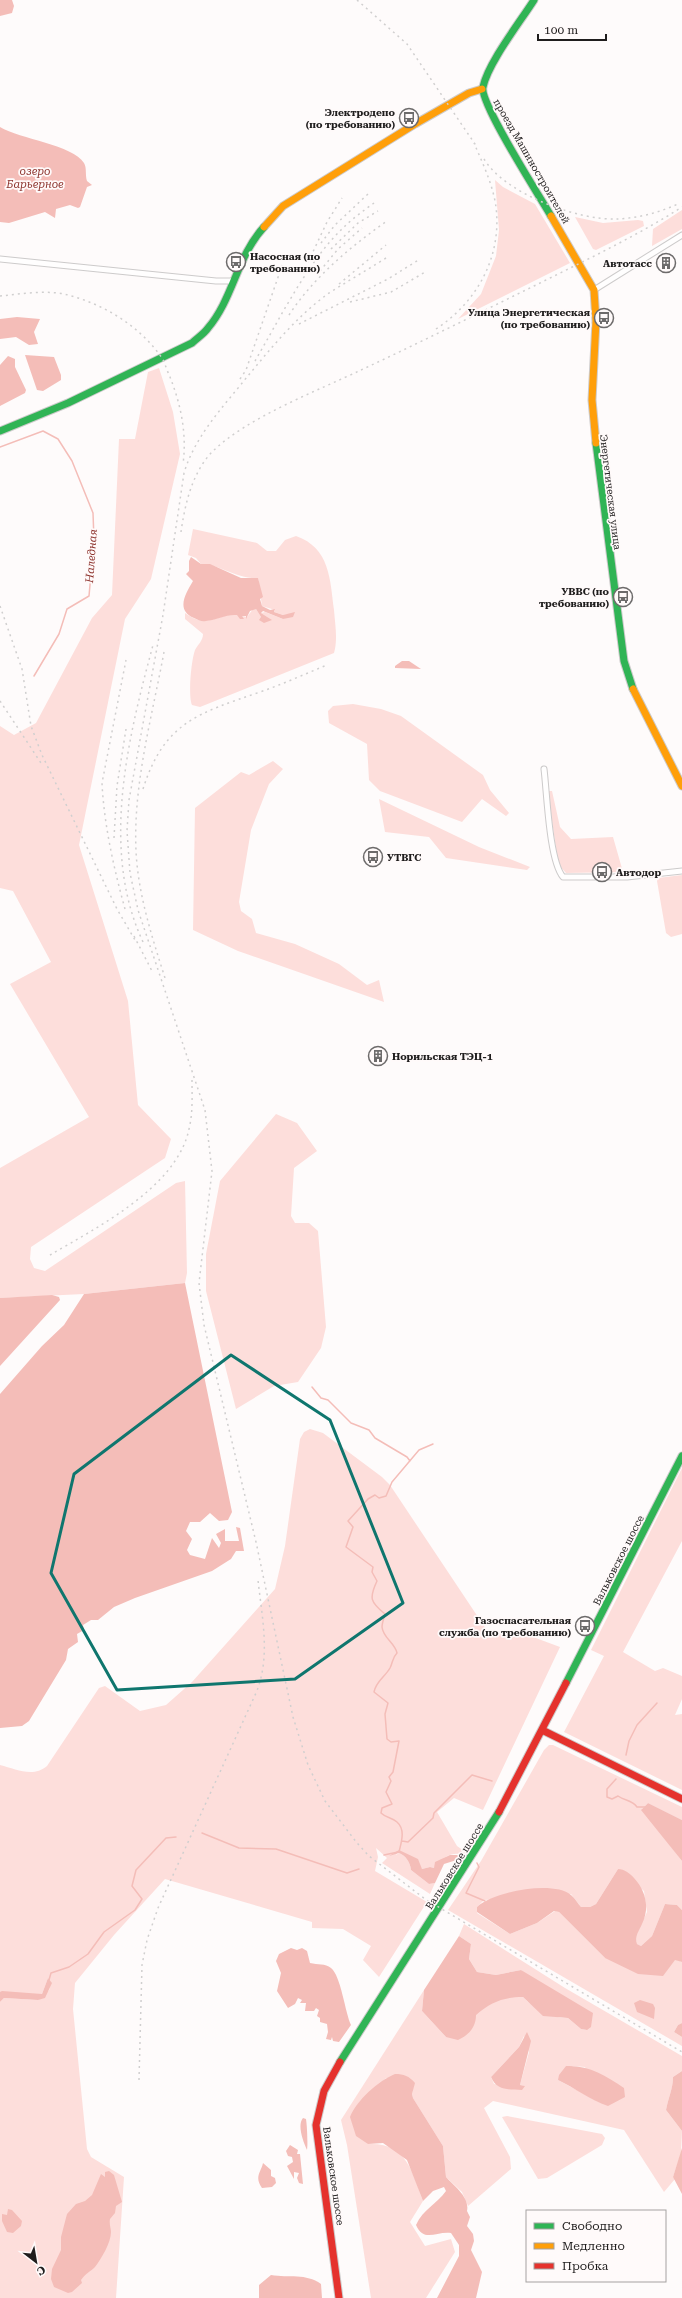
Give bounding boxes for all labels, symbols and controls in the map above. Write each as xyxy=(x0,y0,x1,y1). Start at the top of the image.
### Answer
scale bar xyxy=(538,16,606,42)
text: 100 m xyxy=(544,23,578,37)
street label: проезд Машиностроителей xyxy=(491,97,572,226)
place label: Электродепо (по требованию) xyxy=(306,107,396,130)
bus stop icon: Электродепо (по требованию) xyxy=(398,107,420,129)
water label: озеро Барьерное xyxy=(5,165,64,191)
bus stop icon: Насосная (по требованию) xyxy=(225,251,247,273)
place label: Насосная (по требованию) xyxy=(250,251,321,274)
building icon: Автотасс xyxy=(655,252,677,274)
place label: Автотасс xyxy=(603,258,652,269)
place label: Улица Энергетическая (по требованию) xyxy=(468,307,591,330)
bus stop icon: Улица Энергетическая (по требованию) xyxy=(593,307,615,329)
street label: Энергетическая улица xyxy=(598,434,623,551)
water label: Наледная xyxy=(83,528,100,584)
place label: УВВС (по требованию) xyxy=(539,586,610,609)
bus stop icon: УВВС (по требованию) xyxy=(612,586,634,608)
bus stop icon: УТВГС xyxy=(362,846,384,868)
place label: УТВГС xyxy=(387,852,421,863)
bus stop icon: Автодор xyxy=(591,861,613,883)
place label: Автодор xyxy=(616,867,661,878)
building icon: Норильская ТЭЦ-1 xyxy=(367,1045,389,1067)
place label: Норильская ТЭЦ-1 xyxy=(392,1051,493,1062)
street label: Вальковское шоссе xyxy=(591,1513,646,1607)
place label: Газоспасательная служба (по требованию) xyxy=(439,1615,572,1638)
bus stop icon: Газоспасательная служба (по требованию) xyxy=(574,1615,596,1637)
street label: Вальковское шоссе xyxy=(423,1821,486,1911)
street label: Вальковское шоссе xyxy=(321,2126,346,2227)
legend xyxy=(526,2210,666,2282)
text: Свободно xyxy=(562,2219,622,2233)
text: Медленно xyxy=(562,2239,625,2253)
north arrow xyxy=(16,2242,56,2282)
text: Пробка xyxy=(562,2259,609,2273)
text: С xyxy=(34,2263,48,2278)

